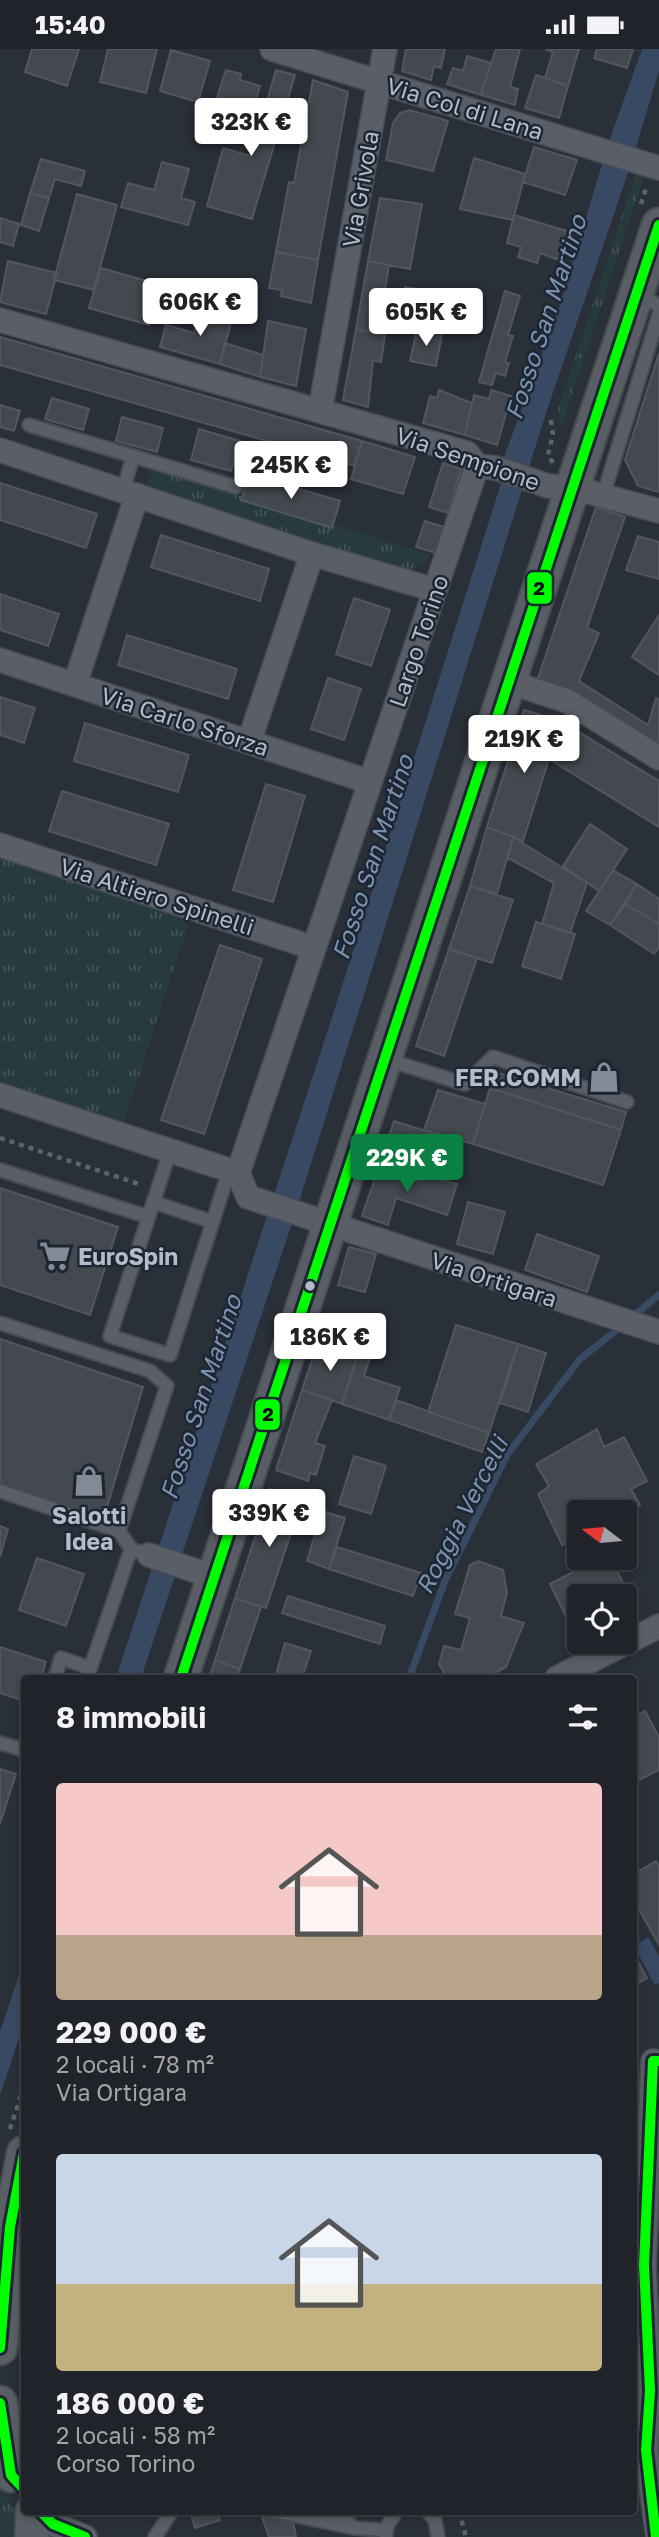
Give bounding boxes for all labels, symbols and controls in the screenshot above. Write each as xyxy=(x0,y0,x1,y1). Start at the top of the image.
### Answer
text: 15:40 xyxy=(35,9,106,40)
street label: Via Col di Lana xyxy=(383,71,547,145)
pin: 323K € xyxy=(194,99,308,158)
text: 323K € xyxy=(211,107,291,135)
street label: Via Grivola xyxy=(336,128,384,250)
water label: Fosso San Martino xyxy=(498,210,592,423)
pin: 606K € xyxy=(143,279,257,338)
text: 606K € xyxy=(159,287,241,315)
pin: 605K € xyxy=(369,289,483,348)
text: 605K € xyxy=(385,297,467,325)
street label: Via Sempione xyxy=(392,420,544,496)
pin: 245K € xyxy=(234,441,348,501)
text: 245K € xyxy=(250,450,332,478)
street label: Largo Torino xyxy=(382,571,454,711)
line badge: 2 xyxy=(526,571,553,605)
text: 2 xyxy=(533,576,545,599)
street label: Via Carlo Sforza xyxy=(98,681,272,761)
pin: 219K € xyxy=(467,715,581,775)
text: 219K € xyxy=(484,724,564,752)
water label: Fosso San Martino xyxy=(325,750,419,963)
street label: Via Altiero Spinelli xyxy=(56,851,258,941)
shop icon: FER.COMM xyxy=(587,1060,621,1094)
place label: FER.COMM xyxy=(455,1063,581,1091)
pin: 229K € xyxy=(350,1135,464,1194)
text: 229K € xyxy=(366,1143,448,1171)
supermarket icon: EuroSpin xyxy=(38,1239,72,1273)
place label: EuroSpin xyxy=(78,1242,178,1270)
street label: Via Ortigara xyxy=(427,1245,561,1313)
unlabelled marker xyxy=(303,1279,317,1293)
water label: Fosso San Martino xyxy=(153,1290,247,1503)
pin: 186K € xyxy=(273,1313,387,1373)
text: 186K € xyxy=(290,1322,370,1350)
line badge: 2 xyxy=(254,1398,281,1431)
text: 2 xyxy=(262,1402,274,1425)
water label: Roggia Vercelli xyxy=(409,1429,515,1599)
shop icon: Salotti Idea xyxy=(72,1464,106,1498)
pin: 339K € xyxy=(212,1489,326,1549)
text: 339K € xyxy=(228,1498,310,1526)
north arrow xyxy=(567,1500,637,1570)
map controls xyxy=(567,1500,637,1654)
place label: Salotti Idea xyxy=(52,1501,126,1555)
button: locate xyxy=(567,1584,637,1654)
icon: filters xyxy=(564,1698,602,1736)
text: 8 immobili xyxy=(56,1699,206,1735)
icon: home xyxy=(266,1829,392,1955)
text: 229 000 € xyxy=(56,2014,206,2050)
text: 2 locali · 78 m² xyxy=(56,2050,214,2078)
text: Via Ortigara xyxy=(56,2078,187,2106)
icon: home xyxy=(266,2200,392,2326)
text: 186 000 € xyxy=(56,2385,204,2421)
text: 2 locali · 58 m² xyxy=(56,2421,215,2449)
text: Corso Torino xyxy=(56,2449,195,2477)

